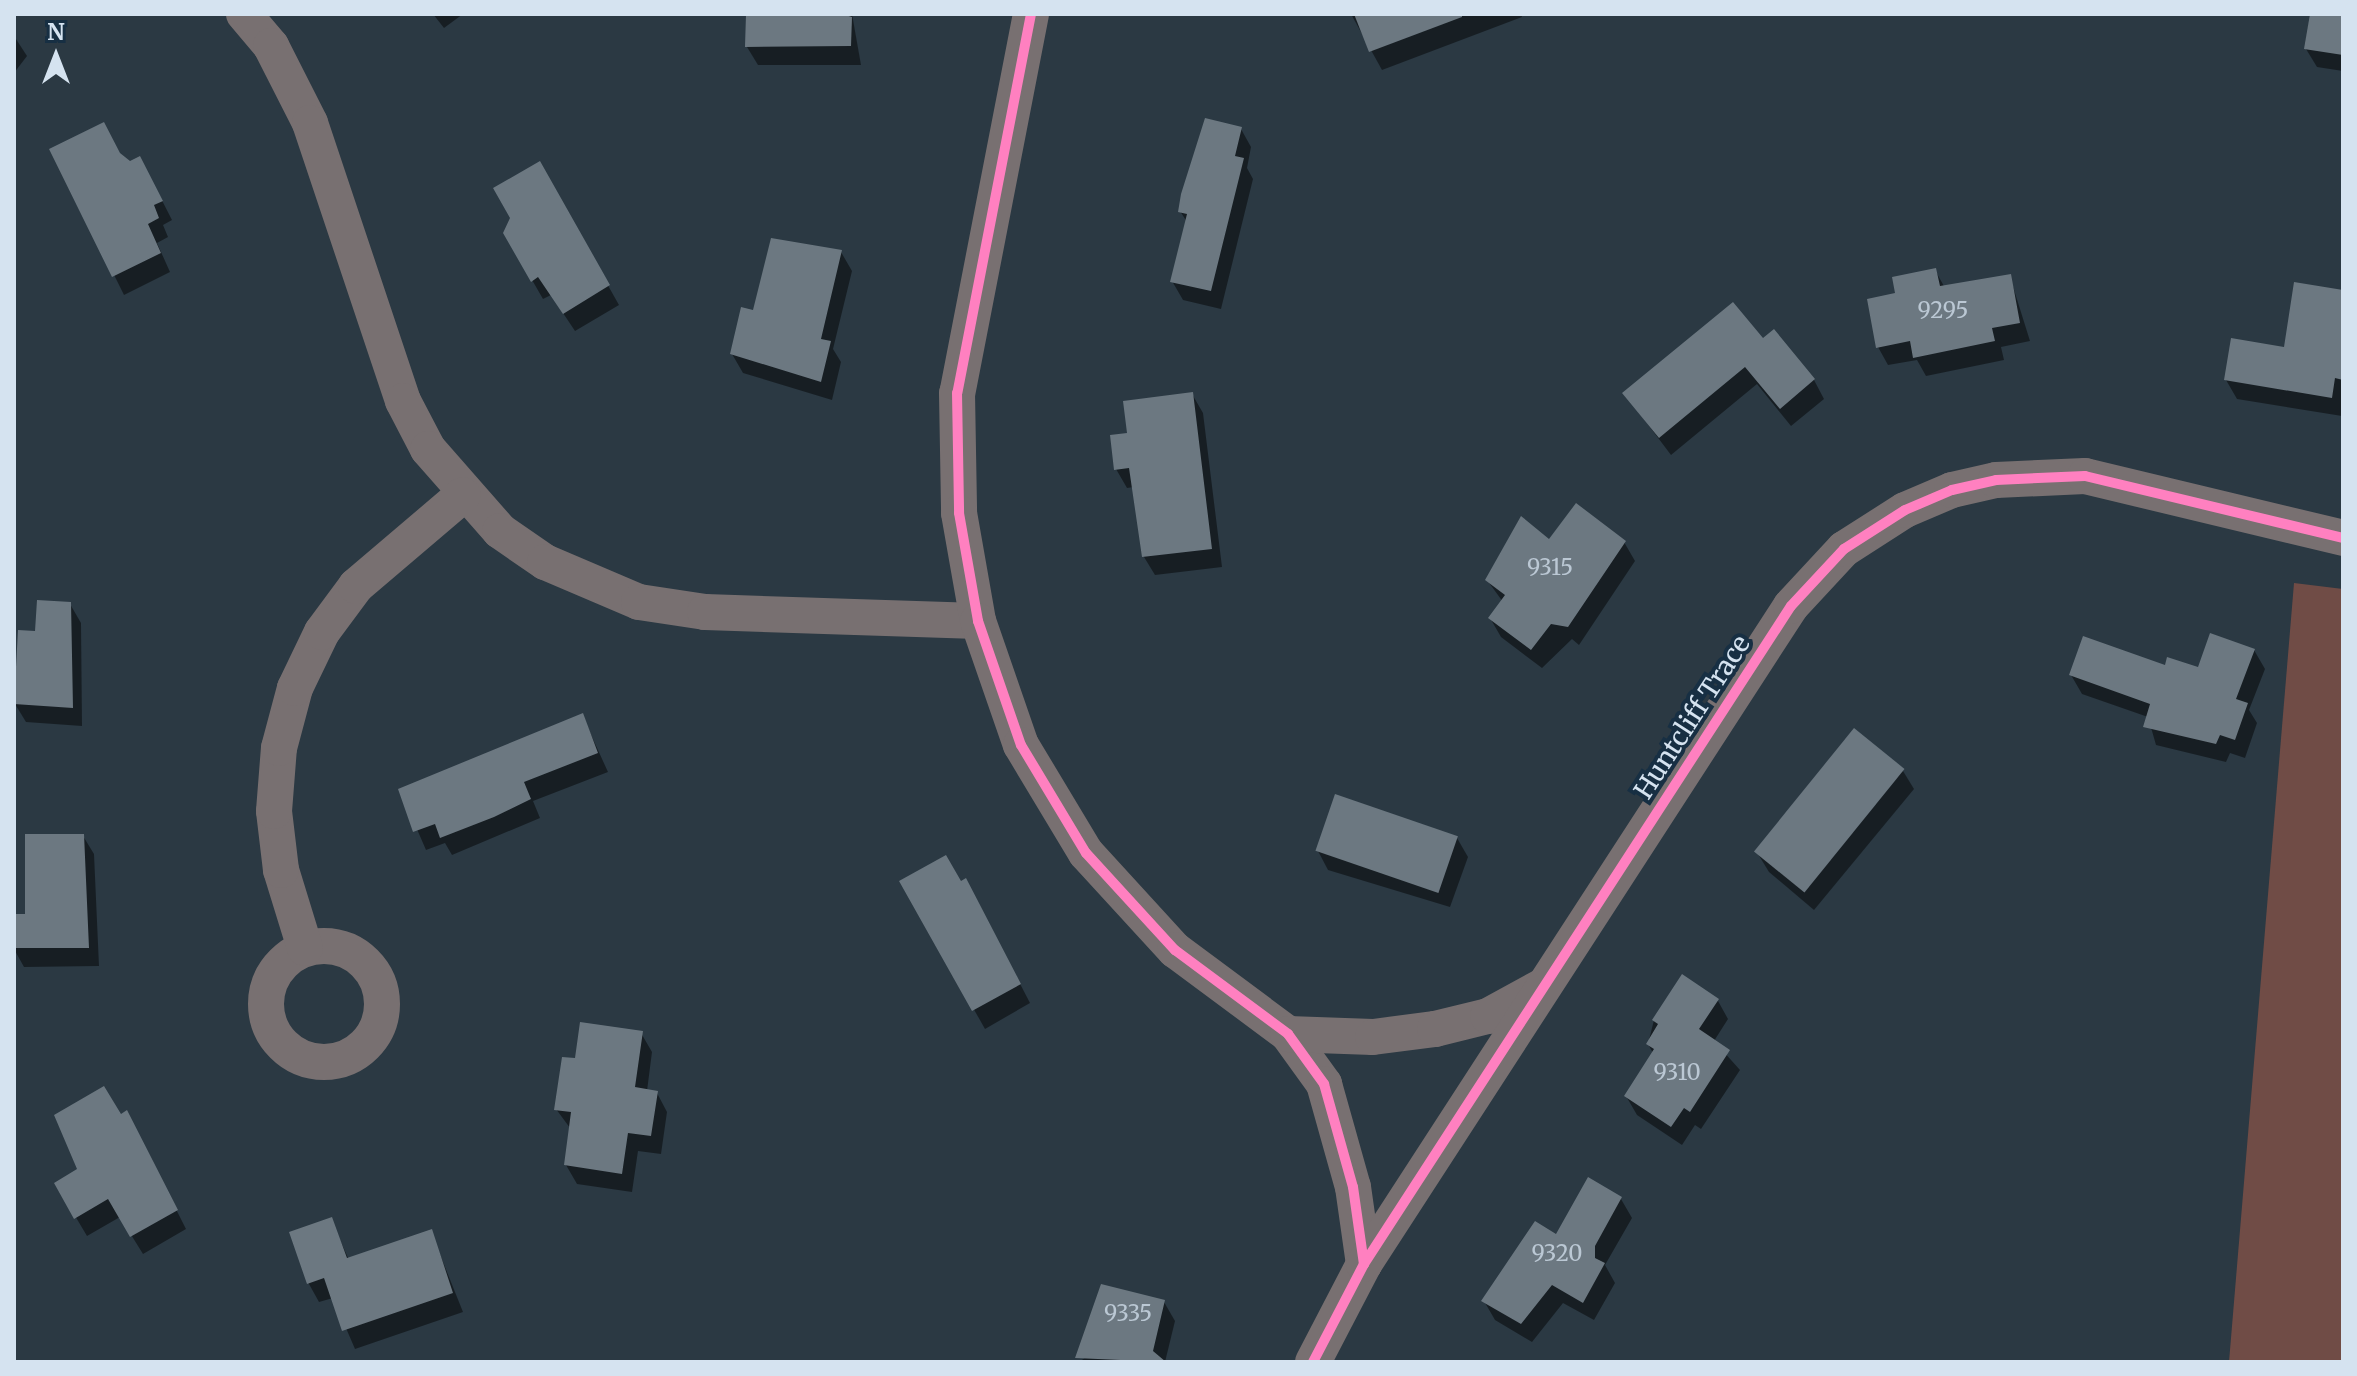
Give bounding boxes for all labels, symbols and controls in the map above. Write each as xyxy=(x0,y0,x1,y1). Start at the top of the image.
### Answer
north arrow xyxy=(16,16,96,96)
text: N xyxy=(47,18,65,46)
house number: 9295 xyxy=(1918,298,1968,324)
house number: 9315 xyxy=(1527,555,1573,581)
street label: Huntcliff Trace xyxy=(1628,630,1756,804)
house number: 9310 xyxy=(1653,1060,1701,1086)
house number: 9320 xyxy=(1531,1241,1583,1267)
house number: 9335 xyxy=(1104,1301,1152,1327)

